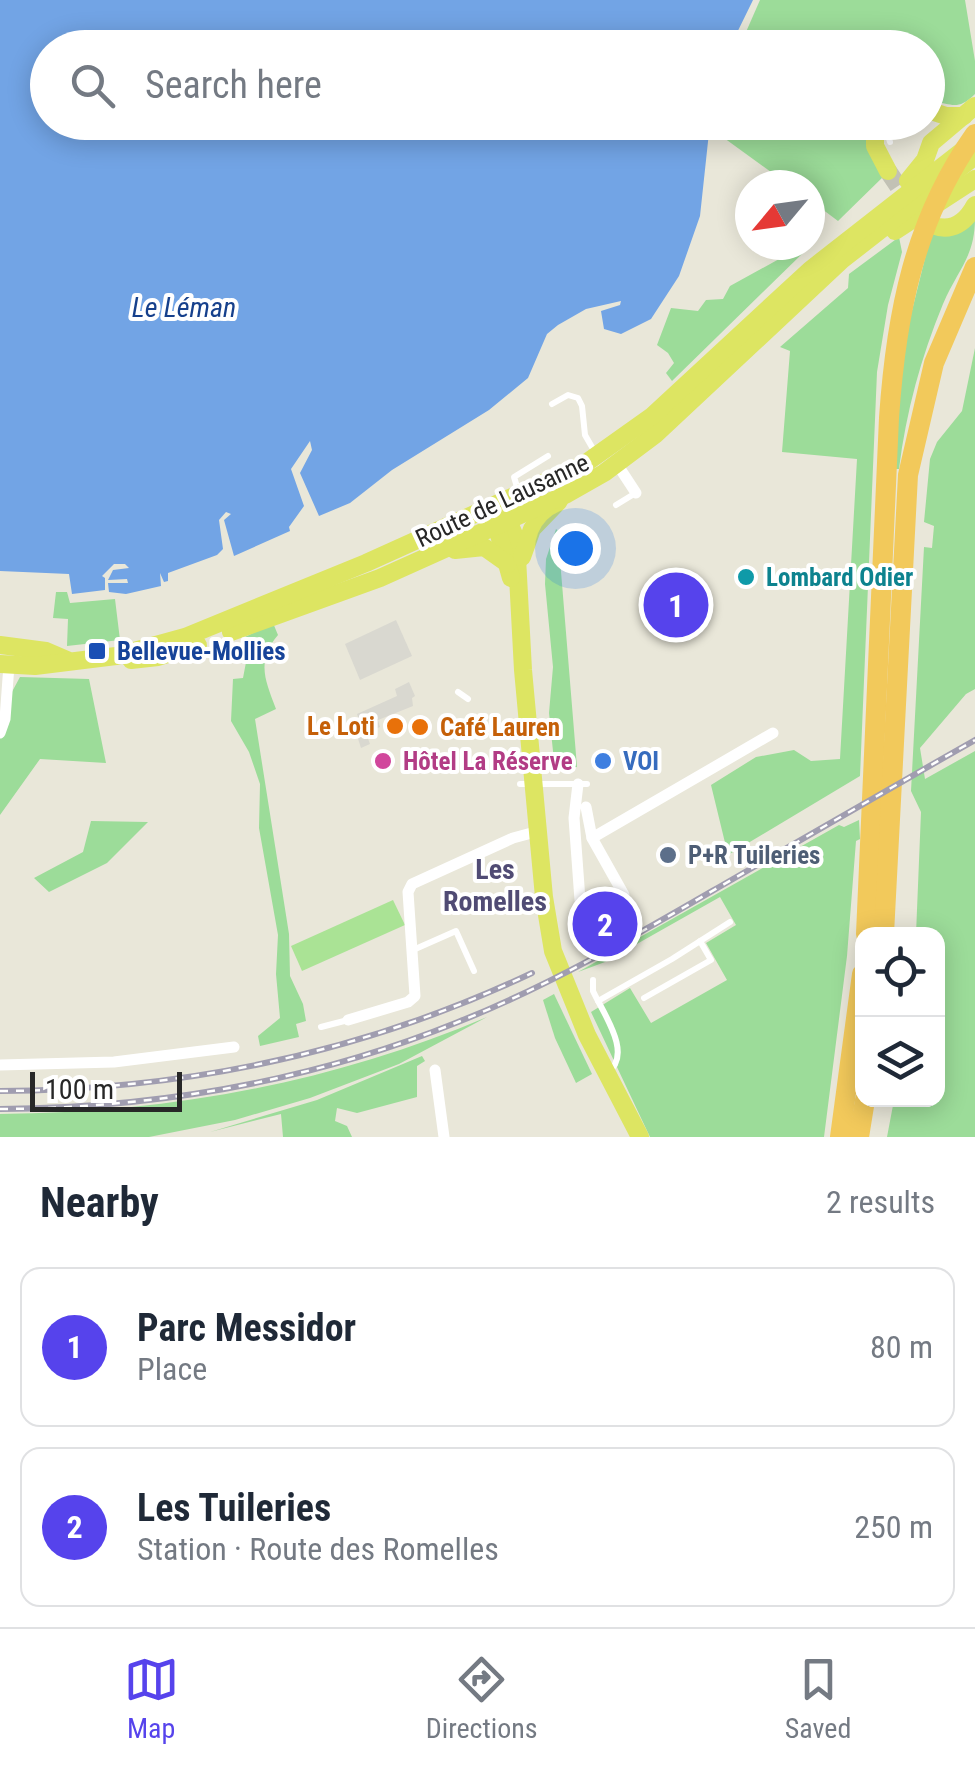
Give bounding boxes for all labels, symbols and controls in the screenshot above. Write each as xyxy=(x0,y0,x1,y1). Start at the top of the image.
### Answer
search box xyxy=(30,30,945,140)
icon: search xyxy=(65,58,120,113)
text: Search here xyxy=(145,63,322,107)
north arrow xyxy=(735,170,825,260)
water label: Le Léman xyxy=(132,291,236,324)
street label: Route de Lausanne xyxy=(411,448,593,553)
your location xyxy=(550,523,601,574)
place label: Lombard Odier xyxy=(766,563,913,592)
marker: Lombard Odier xyxy=(735,566,757,588)
pin: 1 xyxy=(644,568,708,642)
place label: Bellevue-Mollies xyxy=(117,637,286,666)
marker: Bellevue-Mollies xyxy=(86,640,108,662)
place label: Le Loti xyxy=(307,712,375,741)
place label: Café Lauren xyxy=(440,713,560,742)
marker: Le Loti xyxy=(384,715,406,737)
marker: Café Lauren xyxy=(409,716,431,738)
place label: Hôtel La Réserve xyxy=(403,747,573,776)
place label: VOI xyxy=(623,747,659,776)
marker: Hôtel La Réserve xyxy=(372,750,394,772)
marker: VOI xyxy=(592,750,614,772)
place label: P+R Tuileries xyxy=(688,841,820,870)
marker: P+R Tuileries xyxy=(657,844,679,866)
district label: Les Romelles xyxy=(443,853,547,918)
pin: 2 xyxy=(572,886,638,962)
map controls xyxy=(855,927,945,1107)
button: locate xyxy=(855,927,945,1017)
button: layers xyxy=(855,1017,945,1107)
scale bar xyxy=(30,1067,182,1112)
text: 100 m xyxy=(45,1073,114,1106)
text: Nearby xyxy=(40,1178,159,1227)
text: 2 results xyxy=(826,1183,935,1221)
text: Parc Messidor xyxy=(137,1306,356,1350)
text: 1 xyxy=(66,1328,83,1366)
text: 80 m xyxy=(870,1328,933,1366)
text: Place xyxy=(137,1350,207,1388)
text: Les Tuileries xyxy=(137,1486,331,1530)
text: 2 xyxy=(66,1508,83,1546)
text: 250 m xyxy=(854,1508,933,1546)
text: Station · Route des Romelles xyxy=(137,1530,499,1568)
tab: Map xyxy=(124,1652,179,1745)
tab: Directions xyxy=(426,1652,538,1745)
tab: Saved xyxy=(785,1652,851,1745)

